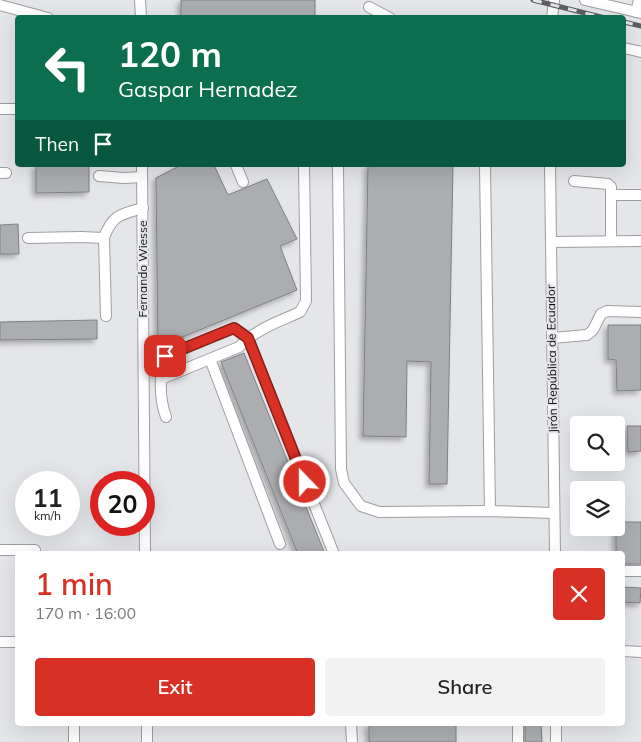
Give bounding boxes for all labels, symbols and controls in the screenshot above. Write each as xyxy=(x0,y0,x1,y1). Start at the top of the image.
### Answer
text: 120 m xyxy=(118,32,222,76)
icon: left xyxy=(35,35,100,100)
text: Gaspar Hernadez xyxy=(118,75,298,103)
icon: arrive xyxy=(89,130,117,158)
text: Then xyxy=(35,132,79,156)
street label: Fernando Wiesse xyxy=(135,220,150,318)
street label: Jirón República de Ecuador xyxy=(543,284,560,433)
pin xyxy=(144,335,186,377)
icon: arrive xyxy=(151,342,179,370)
map controls xyxy=(570,416,625,536)
button: search xyxy=(570,416,625,471)
position arrow xyxy=(278,455,330,507)
speed limit sign: 20 xyxy=(90,471,155,536)
button: layers xyxy=(570,481,625,536)
text: 11 xyxy=(32,482,63,513)
text: km/h xyxy=(34,508,61,523)
text: 1 min xyxy=(35,565,113,603)
button: close xyxy=(553,568,605,620)
text: 170 m · 16:00 xyxy=(35,603,136,623)
button: Exit xyxy=(35,658,315,716)
button: Share xyxy=(325,658,605,716)

